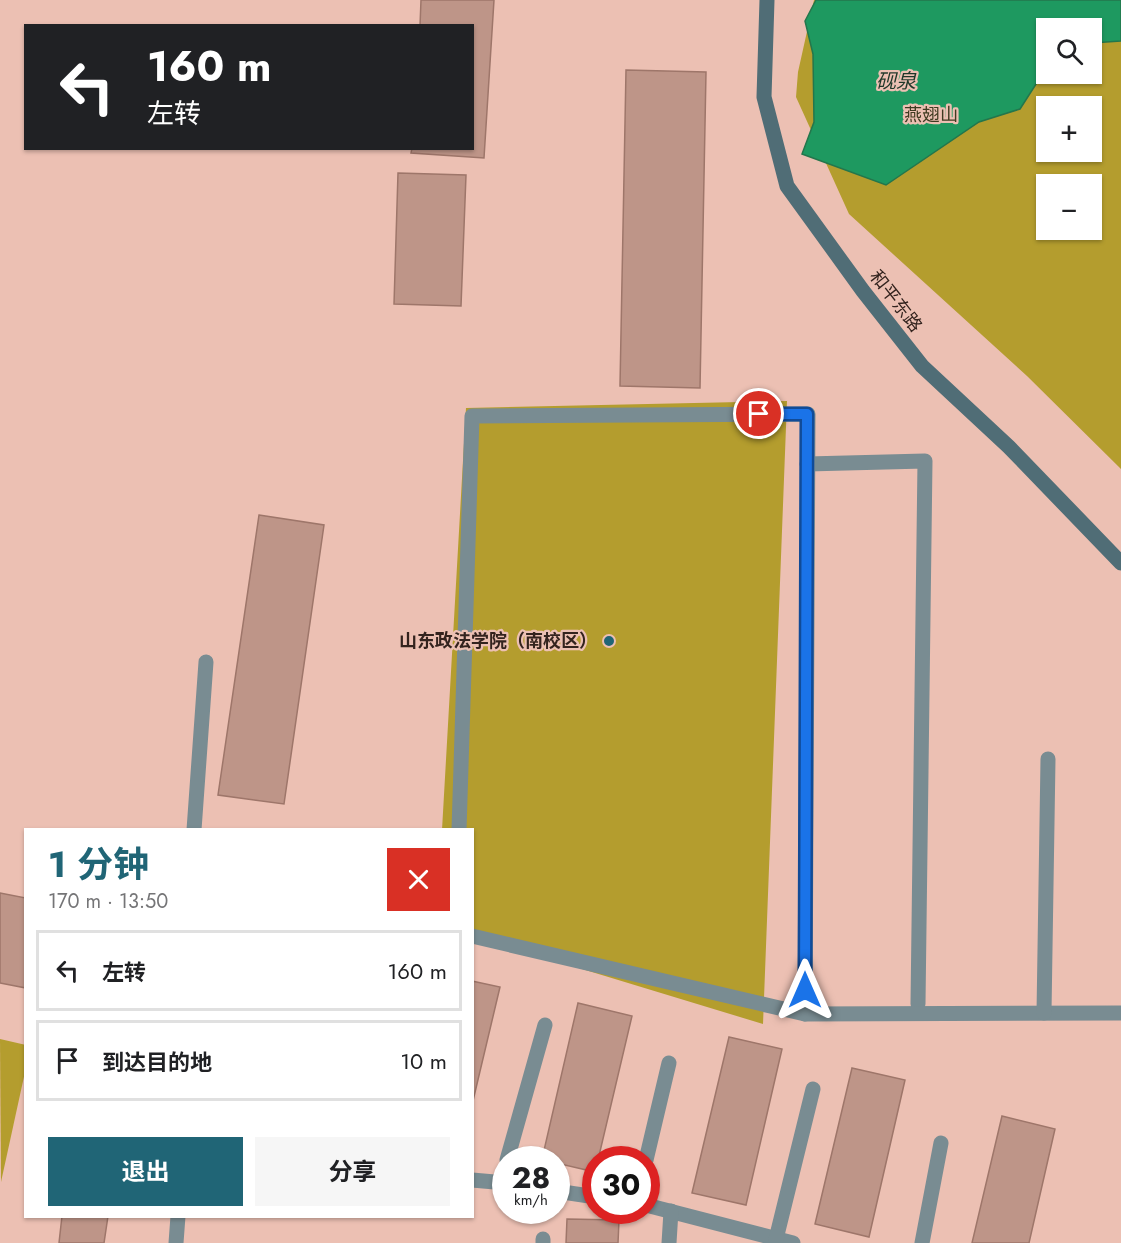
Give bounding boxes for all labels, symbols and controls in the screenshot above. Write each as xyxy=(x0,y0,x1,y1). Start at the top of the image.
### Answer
map controls xyxy=(1036,18,1102,240)
button: search xyxy=(1036,18,1102,84)
text: 160 m xyxy=(147,36,271,97)
icon: left xyxy=(48,48,126,126)
water label: 砚泉 xyxy=(876,67,917,96)
text: 左转 xyxy=(147,94,201,133)
button: + xyxy=(1036,96,1102,162)
park label: 燕翅山 xyxy=(904,102,958,128)
button: − xyxy=(1036,174,1102,240)
street label: 和平东路 xyxy=(864,265,928,337)
pin xyxy=(733,388,784,439)
icon: arrive xyxy=(742,397,775,430)
place label: 山东政法学院（南校区） xyxy=(399,628,597,654)
marker: 山东政法学院（南校区） xyxy=(602,634,616,648)
text: 1 分钟 xyxy=(48,838,149,890)
button: close xyxy=(387,848,450,911)
text: 170 m · 13:50 xyxy=(48,887,168,916)
icon: left xyxy=(51,954,84,987)
text: 160 m xyxy=(387,955,447,987)
text: 左转 xyxy=(102,956,146,988)
position arrow xyxy=(773,958,837,1022)
icon: arrive xyxy=(51,1044,84,1077)
text: 10 m xyxy=(400,1045,447,1077)
text: 到达目的地 xyxy=(102,1046,212,1078)
button: 退出 xyxy=(48,1137,243,1206)
button: 分享 xyxy=(255,1137,450,1206)
speed limit sign: 30 xyxy=(582,1146,660,1224)
text: 28 xyxy=(512,1156,550,1199)
text: km/h xyxy=(514,1189,548,1211)

